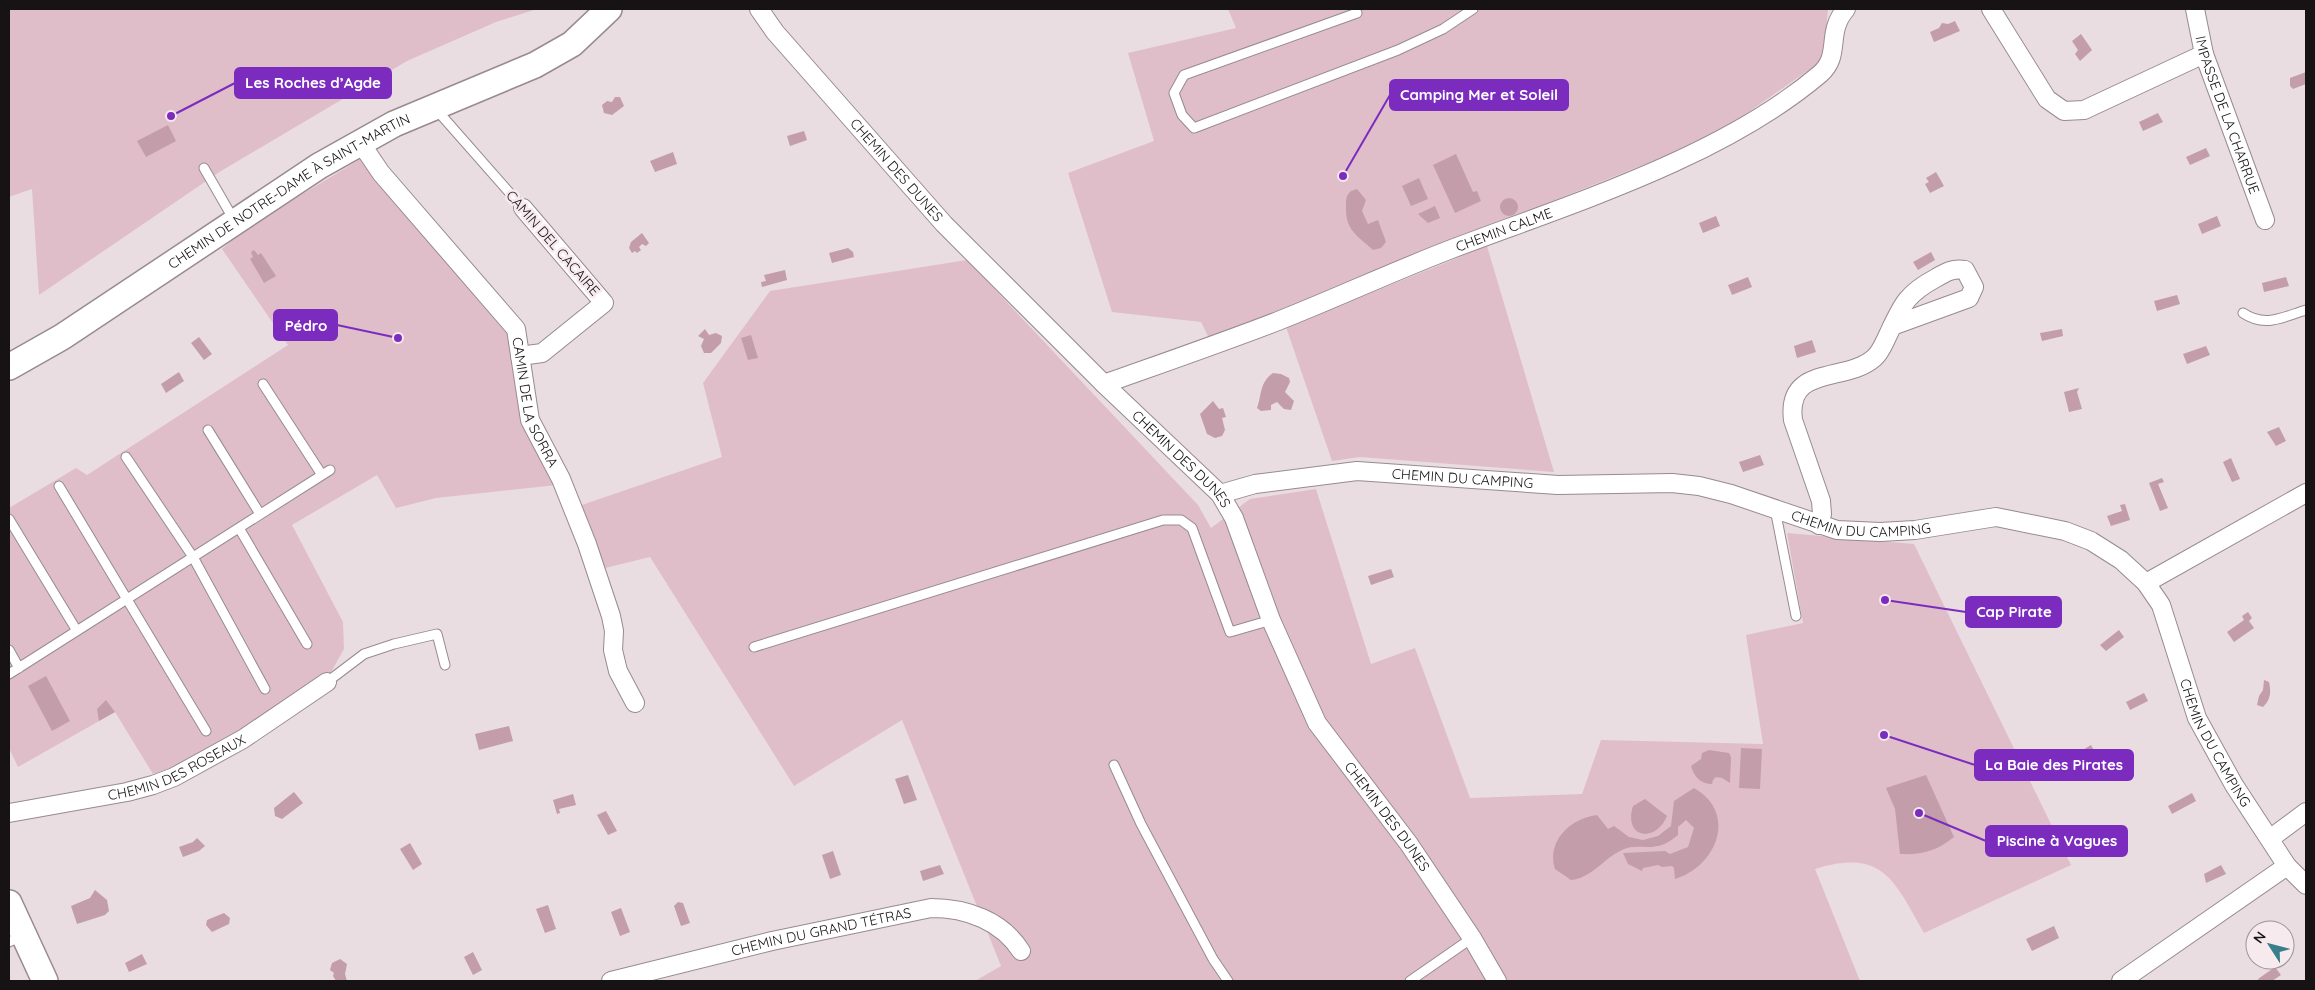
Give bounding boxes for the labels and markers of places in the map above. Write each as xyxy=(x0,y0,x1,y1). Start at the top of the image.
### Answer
callout: Les Roches d’Agde xyxy=(235,68,391,98)
callout: Camping Mer et Soleil xyxy=(1390,80,1568,110)
callout: Pédro xyxy=(274,310,337,340)
callout: Cap Pirate xyxy=(1966,597,2061,627)
callout: La Baie des Pirates xyxy=(1975,750,2133,780)
callout: Piscine à Vagues xyxy=(1986,826,2127,856)

